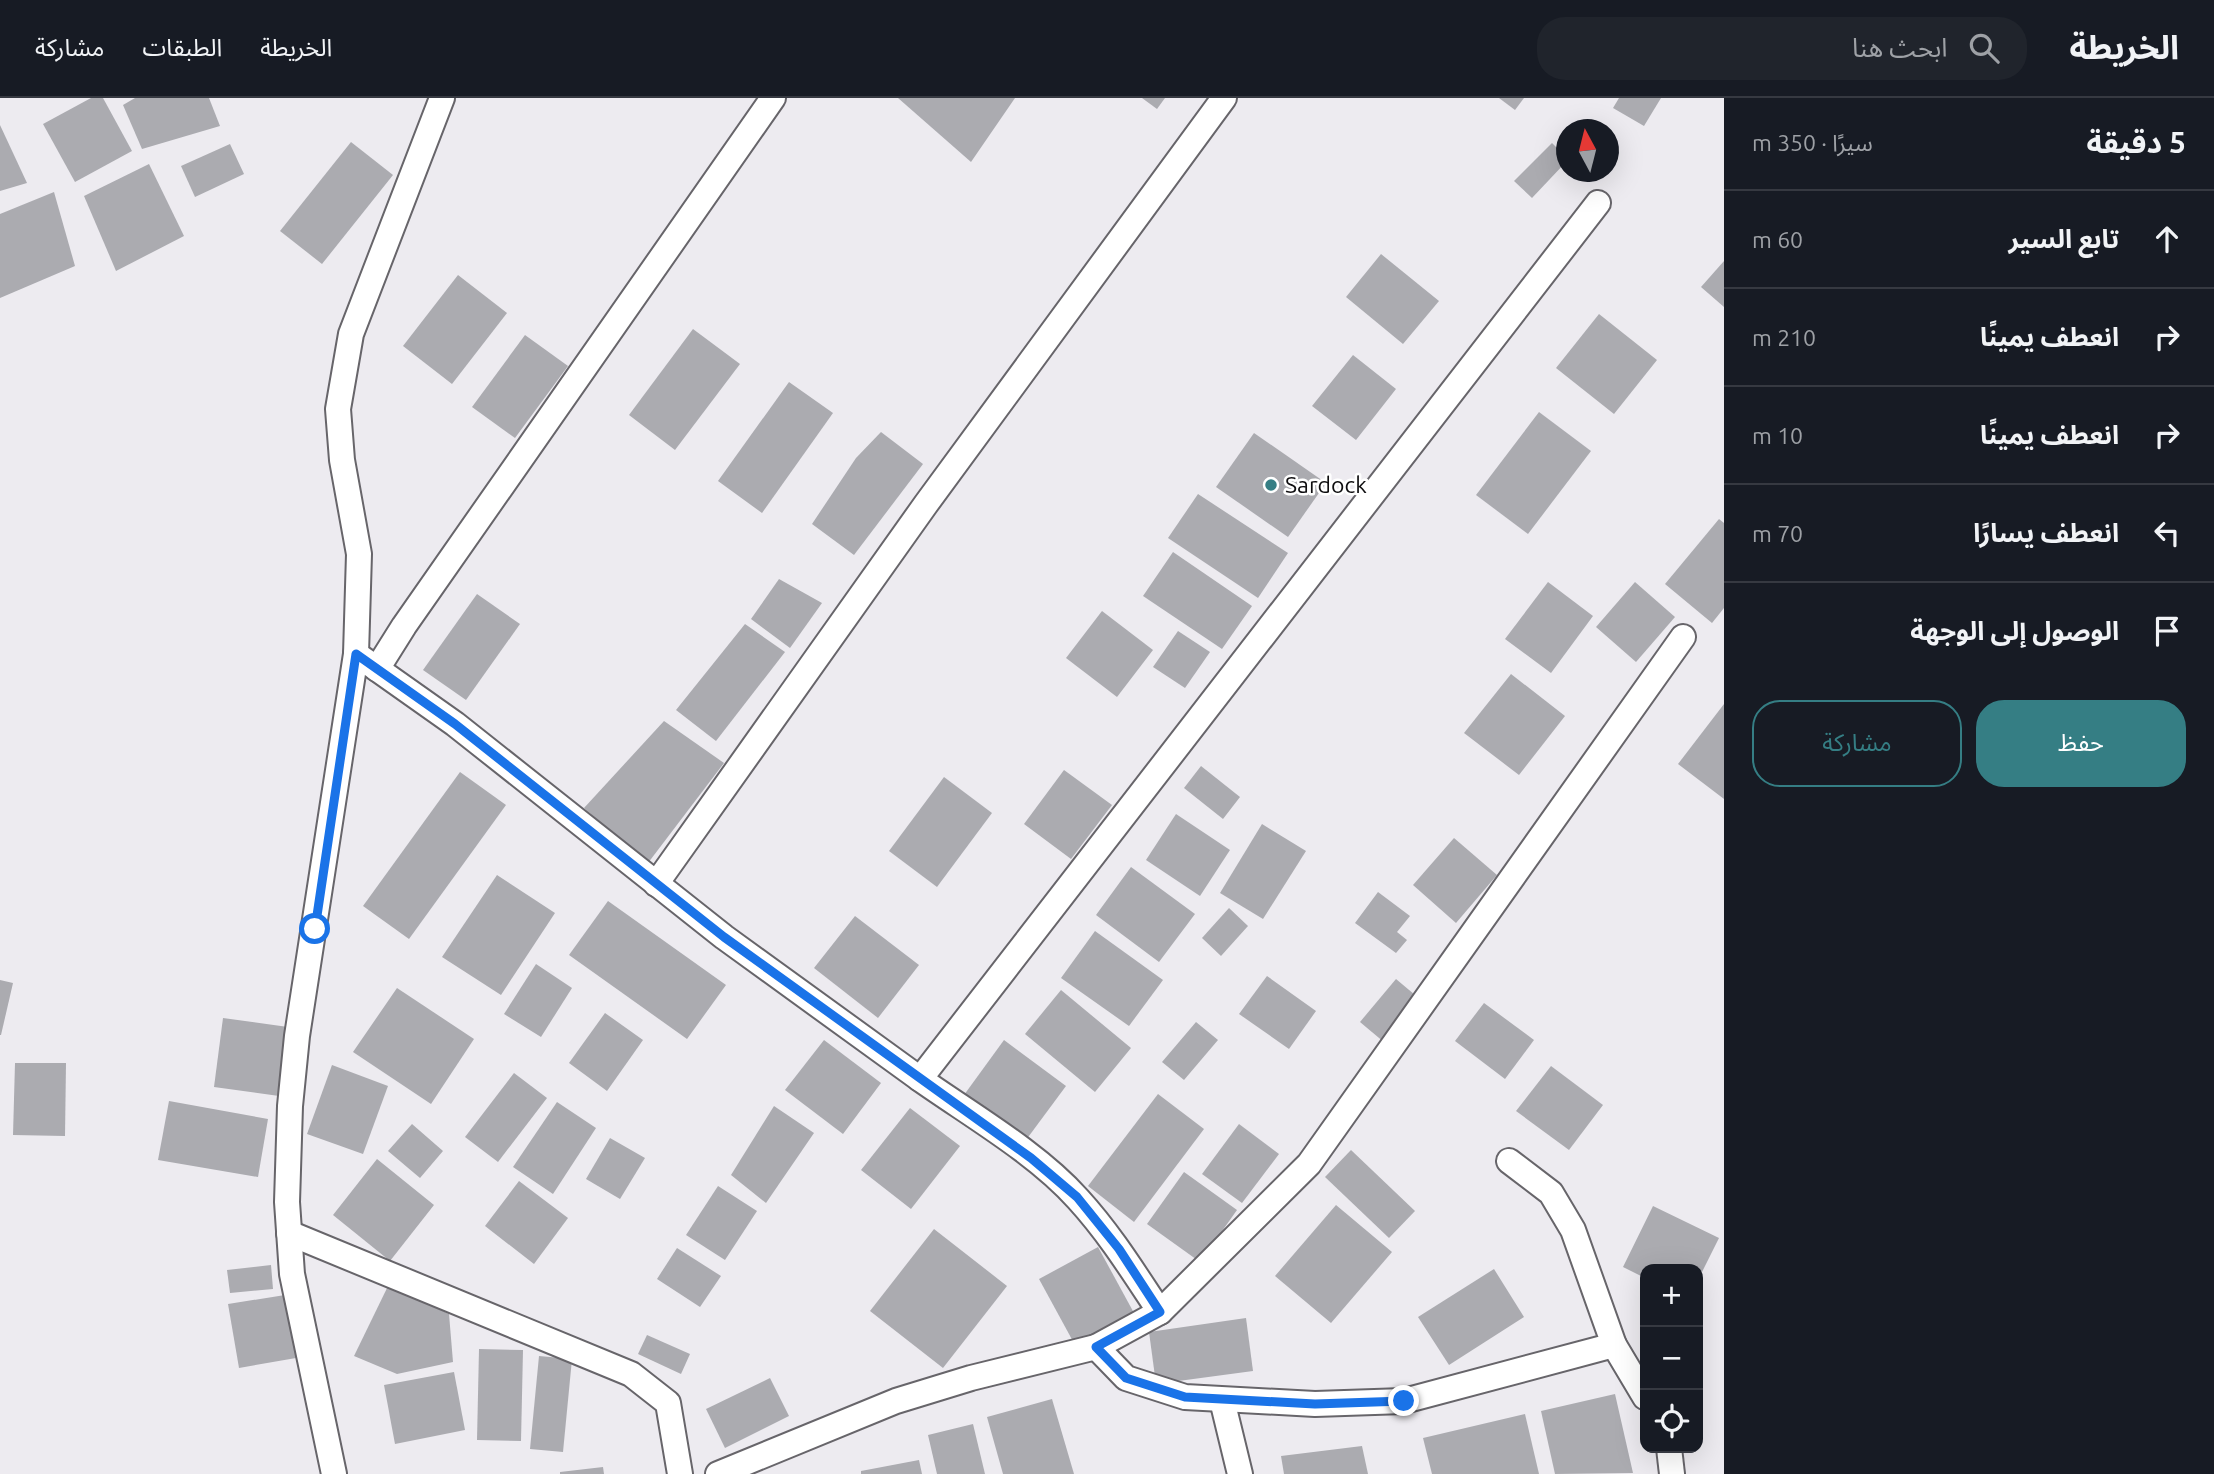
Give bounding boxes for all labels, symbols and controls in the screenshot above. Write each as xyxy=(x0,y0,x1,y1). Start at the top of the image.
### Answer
search box xyxy=(1537,17,2027,80)
text: الخريطة xyxy=(2069,28,2179,65)
icon: search xyxy=(1965,29,2003,67)
text: ابحث هنا xyxy=(1852,33,1947,62)
text: مشاركة xyxy=(35,34,104,61)
text: الطبقات xyxy=(142,34,222,61)
text: الخريطة xyxy=(260,34,332,61)
north arrow xyxy=(1556,119,1619,182)
text: 5 دقيقة xyxy=(2086,125,2186,159)
text: سيرًا · 350 m xyxy=(1752,130,1873,155)
icon: ahead xyxy=(2148,220,2186,258)
text: تابع السير xyxy=(2009,224,2119,253)
text: 60 m xyxy=(1752,227,1803,252)
icon: right xyxy=(2148,318,2186,356)
text: انعطف يمينًا xyxy=(1980,322,2119,351)
text: 210 m xyxy=(1752,325,1816,350)
icon: right xyxy=(2148,416,2186,454)
text: انعطف يمينًا xyxy=(1980,420,2119,449)
text: 10 m xyxy=(1752,423,1803,448)
place label: Sardock xyxy=(1285,472,1367,497)
marker: Sardock xyxy=(1263,477,1279,493)
icon: left xyxy=(2148,514,2186,552)
text: انعطف يسارًا xyxy=(1973,518,2119,547)
text: 70 m xyxy=(1752,521,1803,546)
icon: arrive xyxy=(2148,612,2186,650)
text: الوصول إلى الوجهة xyxy=(1910,616,2119,645)
button: مشاركة xyxy=(1752,700,1962,787)
button: حفظ xyxy=(1976,700,2186,787)
route start xyxy=(299,913,330,944)
map controls xyxy=(1640,1264,1703,1453)
button: + xyxy=(1640,1264,1703,1327)
button: − xyxy=(1640,1327,1703,1390)
route end xyxy=(1388,1385,1419,1416)
button: locate xyxy=(1640,1390,1703,1453)

